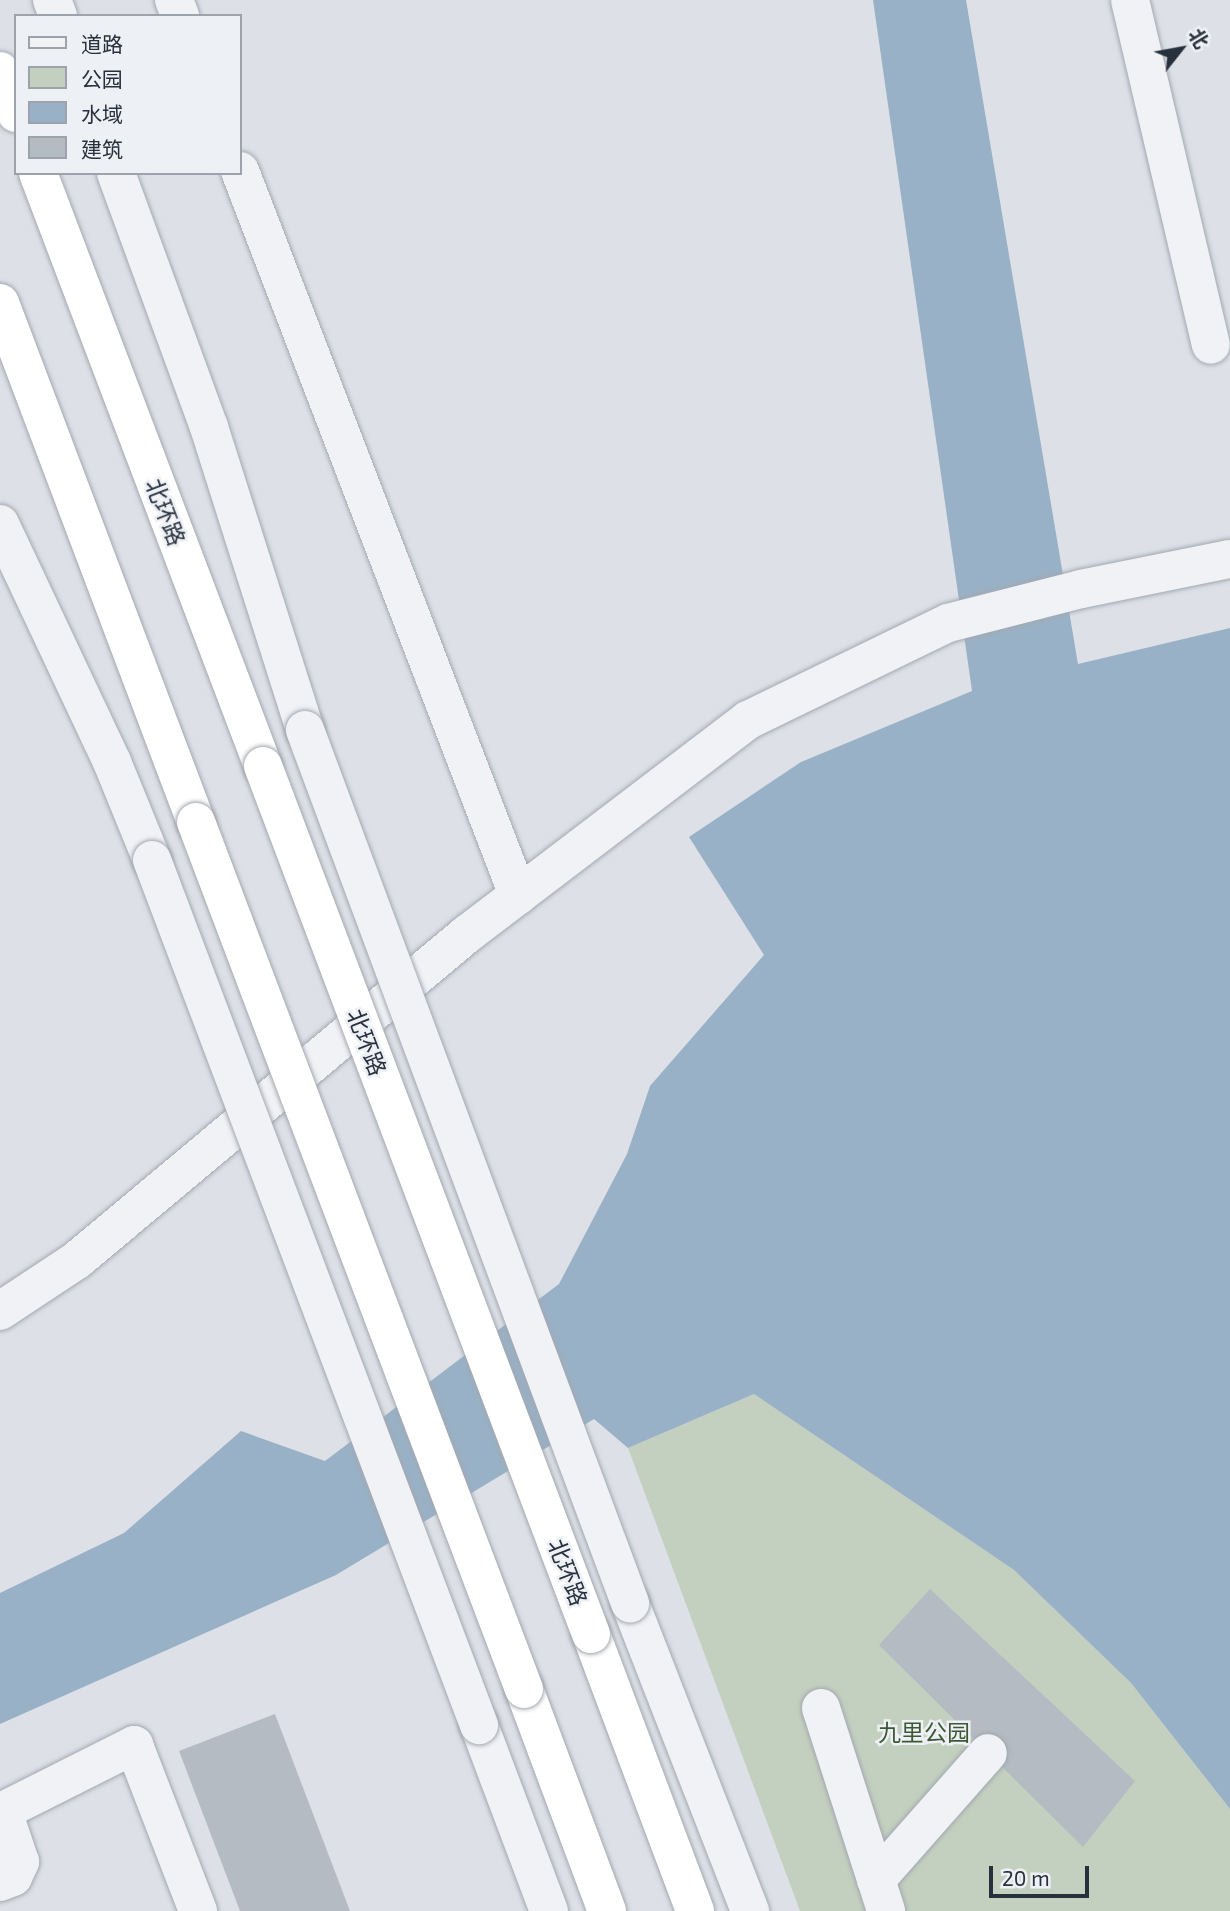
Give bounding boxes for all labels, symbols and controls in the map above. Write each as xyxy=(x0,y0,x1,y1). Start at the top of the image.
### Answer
legend xyxy=(14,14,242,175)
north arrow xyxy=(1146,14,1216,84)
text: 北 xyxy=(1185,24,1214,52)
text: 道路 xyxy=(81,31,123,56)
text: 公园 xyxy=(81,66,123,91)
text: 水域 xyxy=(81,101,123,126)
text: 建筑 xyxy=(81,136,123,161)
street label: 北环路 xyxy=(141,475,191,549)
street label: 北环路 xyxy=(342,1005,392,1079)
street label: 北环路 xyxy=(543,1535,593,1609)
park label: 九里公园 xyxy=(878,1718,970,1746)
scale bar xyxy=(992,1852,1092,1896)
text: 20 m xyxy=(1002,1865,1050,1890)

